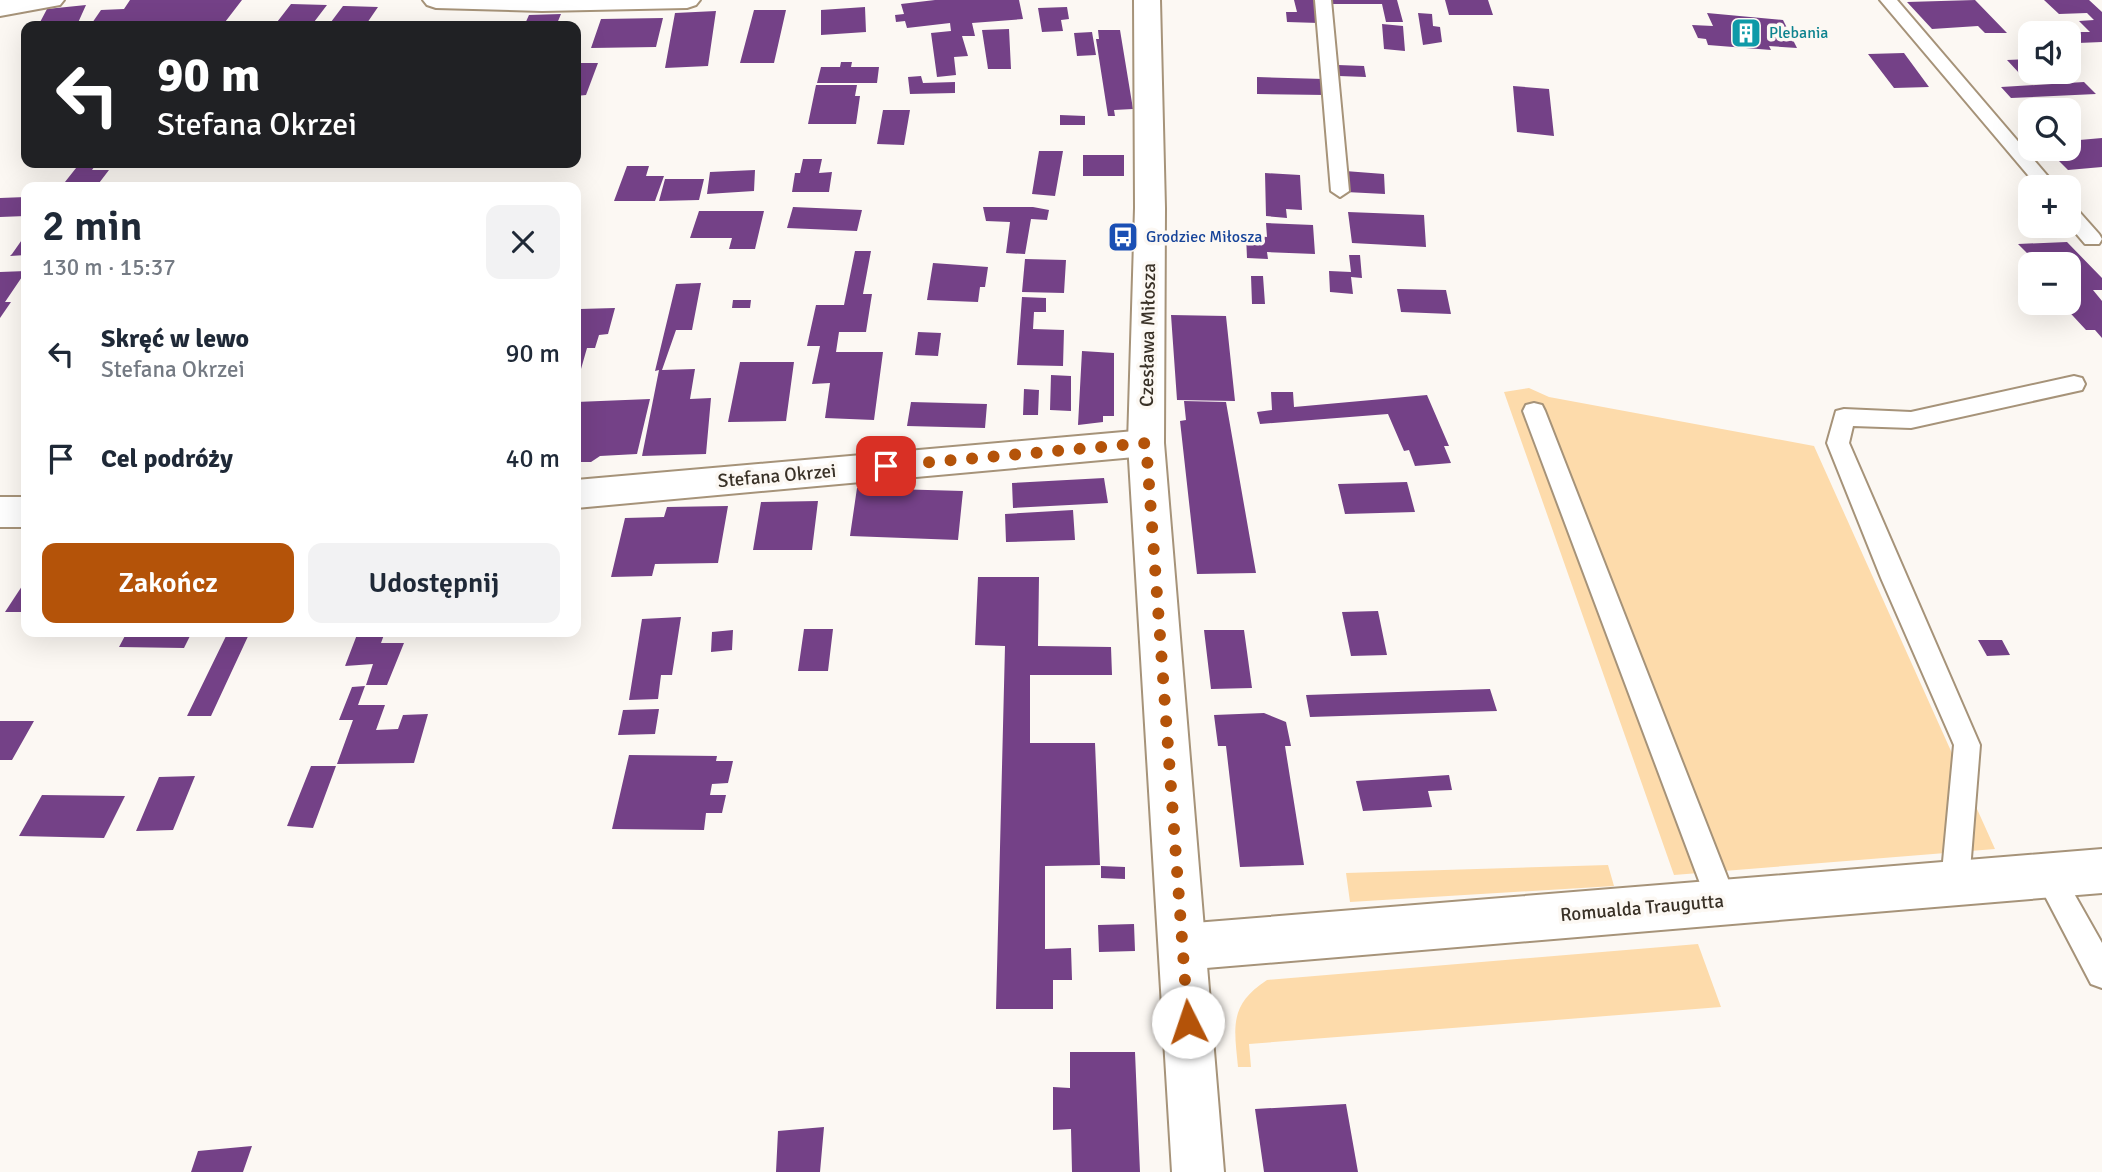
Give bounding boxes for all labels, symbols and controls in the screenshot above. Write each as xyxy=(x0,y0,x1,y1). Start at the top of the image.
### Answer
building icon: Plebania xyxy=(1729,16,1763,50)
map controls xyxy=(2018,21,2081,315)
button: sound xyxy=(2018,21,2081,84)
place label: Plebania xyxy=(1769,23,1828,43)
text: 90 m xyxy=(157,45,260,105)
icon: left xyxy=(42,49,133,140)
button: search xyxy=(2018,98,2081,161)
text: Stefana Okrzei xyxy=(157,105,357,144)
button: + xyxy=(2018,175,2081,238)
text: 2 min xyxy=(42,201,143,252)
button: close xyxy=(486,205,560,279)
bus stop icon: Grodziec Miłosza xyxy=(1106,220,1140,254)
place label: Grodziec Miłosza xyxy=(1146,227,1262,247)
button: − xyxy=(2018,252,2081,315)
text: 130 m · 15:37 xyxy=(42,253,176,282)
street label: Czesława Miłosza xyxy=(1135,263,1161,407)
text: Skręć w lewo xyxy=(101,323,249,355)
icon: left xyxy=(42,335,80,373)
text: 90 m xyxy=(505,338,560,370)
text: Stefana Okrzei xyxy=(101,355,245,384)
pin xyxy=(856,436,916,496)
icon: arrive xyxy=(42,440,80,478)
text: Cel podróży xyxy=(101,443,233,475)
text: 40 m xyxy=(505,443,560,475)
icon: arrive xyxy=(867,447,905,485)
street label: Stefana Okrzei xyxy=(717,459,837,493)
button: Zakończ xyxy=(42,543,294,623)
button: Udostępnij xyxy=(308,543,560,623)
street label: Romualda Traugutta xyxy=(1559,889,1725,927)
position arrow xyxy=(1151,985,1225,1059)

